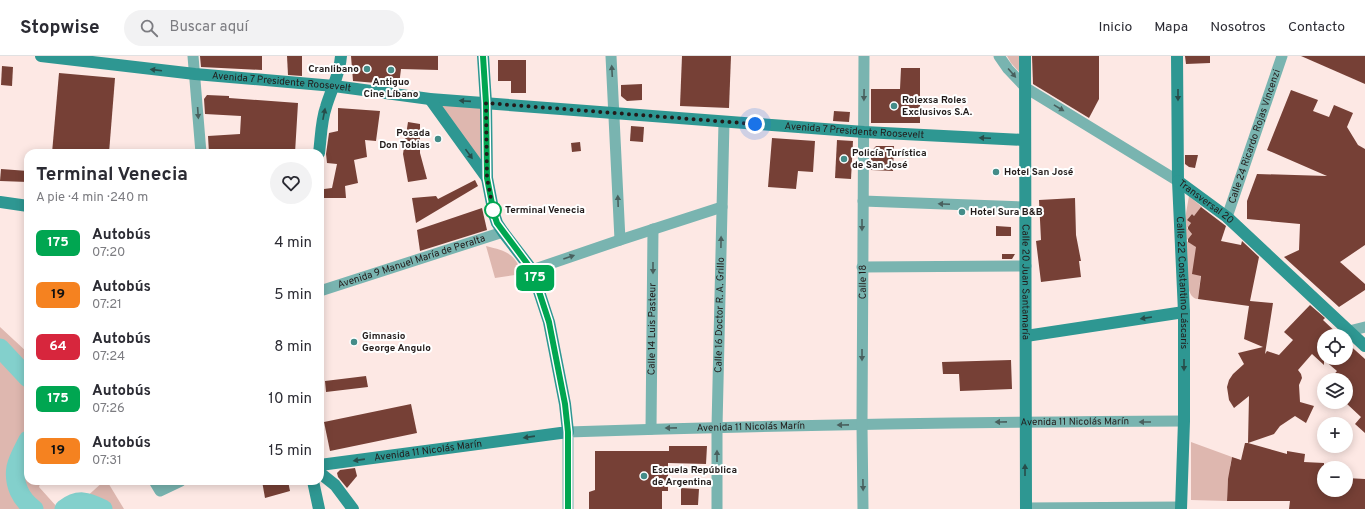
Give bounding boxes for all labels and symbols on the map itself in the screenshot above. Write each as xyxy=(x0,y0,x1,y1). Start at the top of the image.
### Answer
place label: Cranlibano xyxy=(308,63,359,76)
marker: Cranlibano xyxy=(362,64,372,74)
one-way arrow xyxy=(609,64,615,77)
marker: Antiguo Cine Líbano xyxy=(386,65,396,75)
one-way arrow xyxy=(150,67,162,73)
one-way arrow xyxy=(1007,67,1016,78)
street label: Calle 24 Ricardo Rojas Vincenzi xyxy=(1225,68,1283,205)
street label: Avenida 7 Presidente Roosevelt xyxy=(211,69,352,95)
place label: Antiguo Cine Líbano xyxy=(364,76,419,101)
one-way arrow xyxy=(861,89,867,102)
one-way arrow xyxy=(1175,89,1181,102)
place label: Rolexsa Roles Exclusivos S.A. xyxy=(902,94,973,119)
one-way arrow xyxy=(459,98,471,105)
marker: Rolexsa Roles Exclusivos S.A. xyxy=(889,101,899,111)
one-way arrow xyxy=(1053,105,1065,112)
one-way arrow xyxy=(194,107,201,119)
one-way arrow xyxy=(322,108,328,120)
your location xyxy=(745,114,765,134)
street label: Avenida 7 Presidente Roosevelt xyxy=(784,119,925,142)
place label: Posada Don Tobias xyxy=(379,127,430,152)
marker: Posada Don Tobias xyxy=(433,134,443,144)
one-way arrow xyxy=(979,134,991,141)
place label: Policía Turística de San José xyxy=(852,147,927,172)
one-way arrow xyxy=(465,148,474,159)
marker: Policía Turística de San José xyxy=(839,154,849,164)
place label: Hotel San José xyxy=(1004,166,1074,179)
marker: Hotel San José xyxy=(991,167,1001,177)
street label: Transversal 20 xyxy=(1176,177,1237,227)
one-way arrow xyxy=(615,194,621,207)
marker: Terminal Venecia xyxy=(484,201,502,219)
one-way arrow xyxy=(937,201,950,207)
place label: Terminal Venecia xyxy=(505,204,585,217)
place label: Hotel Sura B&B xyxy=(970,206,1043,219)
marker: Hotel Sura B&B xyxy=(957,207,967,217)
street label: Calle 22 Constantino Láscaris xyxy=(1173,216,1191,350)
one-way arrow xyxy=(859,219,865,232)
street label: Calle 20 Juan Santamaría xyxy=(1019,224,1032,340)
street label: Avenida 9 Manuel María de Peralta xyxy=(336,232,487,291)
one-way arrow xyxy=(718,236,725,248)
one-way arrow xyxy=(564,254,576,260)
street label: Calle 16 Doctor R. A. Grillo xyxy=(712,257,727,373)
one-way arrow xyxy=(650,262,656,275)
line badge: 175 xyxy=(512,265,558,291)
street label: Calle 18 xyxy=(856,265,869,299)
street label: Calle 14 Luis Pasteur xyxy=(645,283,659,375)
one-way arrow xyxy=(1140,315,1152,321)
place label: Gimnasio George Angulo xyxy=(362,330,431,355)
marker: Gimnasio George Angulo xyxy=(349,337,359,347)
one-way arrow xyxy=(859,349,865,362)
one-way arrow xyxy=(1181,359,1187,372)
street label: Avenida 11 Nicolás Marín xyxy=(1021,415,1129,429)
street label: Avenida 11 Nicolás Marín xyxy=(696,419,805,435)
one-way arrow xyxy=(994,419,1007,425)
one-way arrow xyxy=(1138,419,1151,425)
one-way arrow xyxy=(836,422,849,428)
one-way arrow xyxy=(665,425,677,432)
one-way arrow xyxy=(523,434,535,440)
street label: Avenida 11 Nicolás Marín xyxy=(373,437,483,464)
one-way arrow xyxy=(714,449,720,462)
one-way arrow xyxy=(353,457,365,463)
one-way arrow xyxy=(1022,463,1028,476)
place label: Escuela República de Argentina xyxy=(652,464,737,489)
marker: Escuela República de Argentina xyxy=(639,471,649,481)
one-way arrow xyxy=(860,479,866,492)

